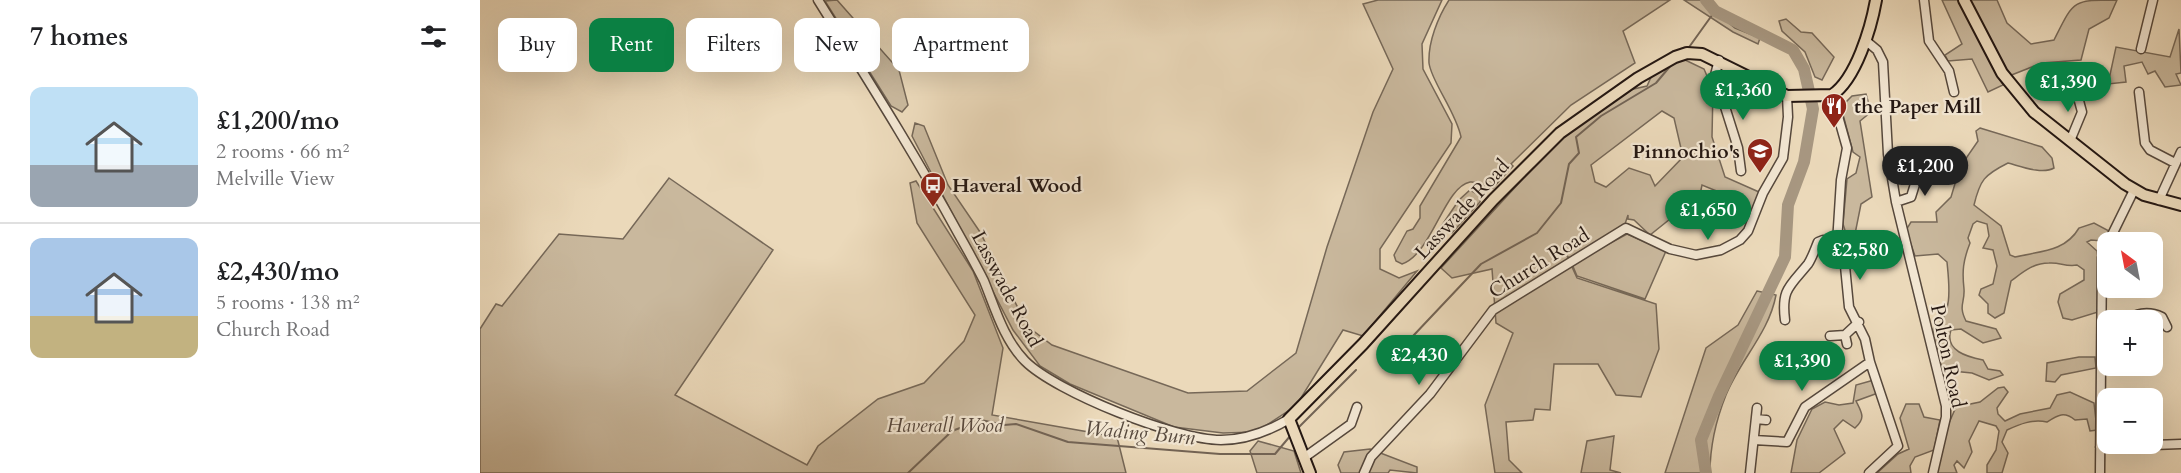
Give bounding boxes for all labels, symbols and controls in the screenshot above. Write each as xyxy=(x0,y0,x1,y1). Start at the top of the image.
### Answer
chip: Buy xyxy=(498,18,577,72)
chip: Rent xyxy=(589,18,674,72)
chip: Filters xyxy=(686,18,782,72)
chip: New xyxy=(794,18,880,72)
chip: Apartment xyxy=(892,18,1029,72)
text: 7 homes xyxy=(30,19,128,54)
icon: filters xyxy=(417,20,450,53)
pin: £1,390 xyxy=(2019,62,2117,113)
text: £1,390 xyxy=(2039,68,2097,95)
pin: £1,360 xyxy=(1694,70,1792,121)
text: £1,360 xyxy=(1714,76,1772,103)
restaurant icon: the Paper Mill xyxy=(1819,91,1849,129)
place label: the Paper Mill xyxy=(1854,93,1981,120)
text: £1,200/mo xyxy=(216,103,339,138)
icon: home xyxy=(78,111,150,183)
school or university icon: Pinnochio's xyxy=(1745,136,1775,174)
text: 2 rooms · 66 m² xyxy=(216,138,349,165)
place label: Pinnochio's xyxy=(1632,138,1740,165)
pin: £1,200 xyxy=(1876,146,1974,197)
text: £1,200 xyxy=(1896,152,1954,179)
street label: Lasswade Road xyxy=(1409,153,1516,265)
text: Melville View xyxy=(216,165,335,192)
bus stop icon: Haveral Wood xyxy=(918,170,948,208)
place label: Haveral Wood xyxy=(952,172,1083,199)
pin: £1,650 xyxy=(1659,190,1757,241)
text: £1,650 xyxy=(1679,196,1737,223)
street label: Church Road xyxy=(1484,221,1595,305)
street label: Lasswade Road xyxy=(965,226,1049,352)
pin: £2,580 xyxy=(1811,230,1909,281)
north arrow xyxy=(2097,232,2163,298)
map controls xyxy=(2097,232,2163,454)
text: £2,580 xyxy=(1831,236,1889,263)
text: £2,430/mo xyxy=(216,254,339,289)
icon: home xyxy=(78,262,150,334)
text: 5 rooms · 138 m² xyxy=(216,289,360,316)
street label: Polton Road xyxy=(1924,302,1972,411)
button: + xyxy=(2097,310,2163,376)
text: Church Road xyxy=(216,316,330,343)
pin: £2,430 xyxy=(1370,335,1468,386)
text: £2,430 xyxy=(1390,341,1448,368)
pin: £1,390 xyxy=(1753,341,1851,392)
text: £1,390 xyxy=(1773,347,1831,374)
button: − xyxy=(2097,388,2163,454)
park label: Haverall Wood xyxy=(887,412,1005,439)
water label: Wading Burn xyxy=(1084,414,1197,452)

